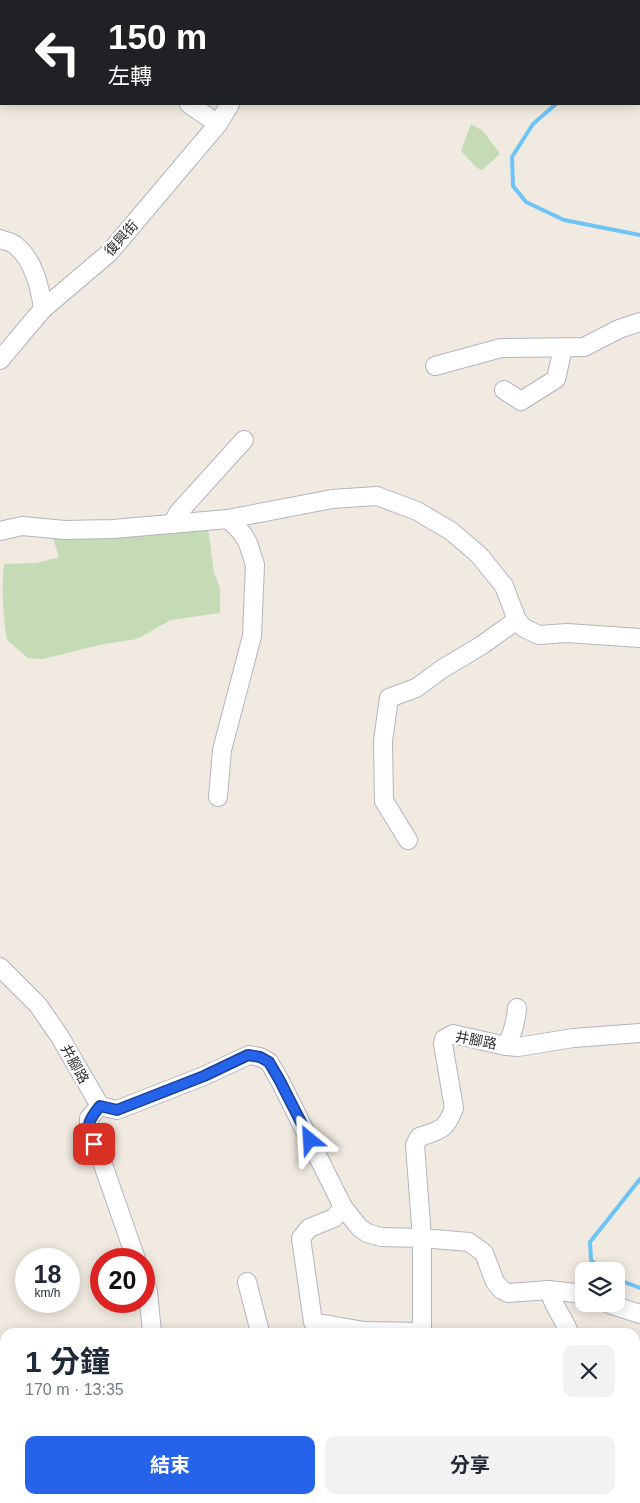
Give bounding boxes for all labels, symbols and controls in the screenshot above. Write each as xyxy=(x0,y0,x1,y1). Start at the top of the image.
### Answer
text: 150 m xyxy=(108,17,207,56)
icon: left xyxy=(25,20,90,85)
text: 左轉 xyxy=(108,64,152,89)
street label: 復興街 xyxy=(101,217,141,259)
street label: 井腳路 xyxy=(454,1028,498,1052)
street label: 井腳路 xyxy=(58,1042,92,1086)
position arrow xyxy=(283,1113,335,1165)
pin xyxy=(73,1123,115,1165)
icon: arrive xyxy=(80,1130,108,1158)
speed limit sign: 20 xyxy=(90,1248,155,1313)
text: 18 xyxy=(34,1260,61,1288)
map controls xyxy=(575,1262,625,1312)
button: layers xyxy=(575,1262,625,1312)
text: km/h xyxy=(34,1286,61,1300)
text: 1 分鐘 xyxy=(25,1345,110,1378)
button: close xyxy=(563,1345,615,1397)
text: 170 m · 13:35 xyxy=(25,1381,124,1398)
button: 結束 xyxy=(25,1436,315,1494)
button: 分享 xyxy=(325,1436,615,1494)

